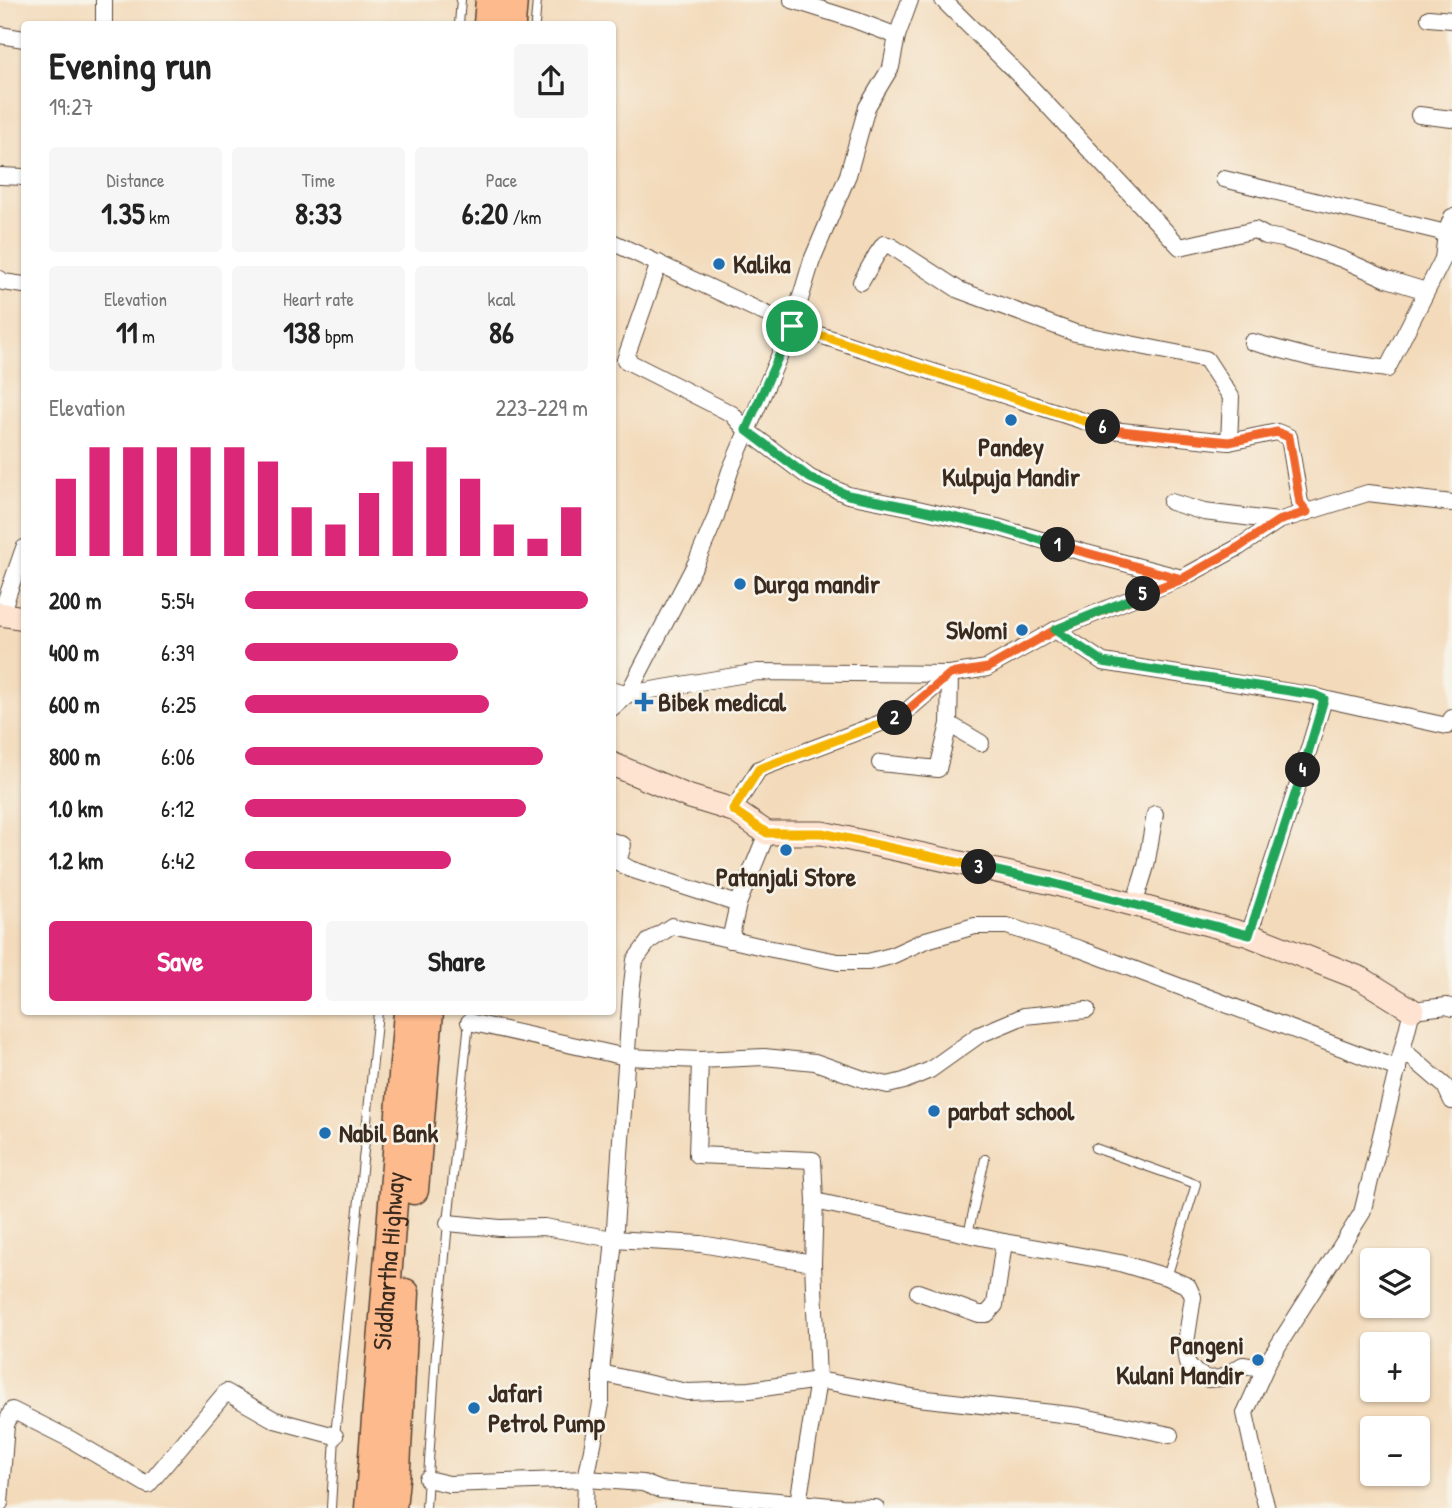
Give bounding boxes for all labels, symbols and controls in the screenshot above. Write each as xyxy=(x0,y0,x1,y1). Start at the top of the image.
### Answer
text: Evening run xyxy=(49,39,212,91)
button: share xyxy=(514,44,588,118)
text: 19:27 xyxy=(49,91,93,122)
text: Distance xyxy=(106,167,165,193)
text: Time xyxy=(302,167,335,193)
text: Pace xyxy=(486,167,517,193)
text: 1.35 xyxy=(101,193,145,233)
text: 8:33 xyxy=(295,193,342,233)
text: 6:20 xyxy=(462,193,508,233)
text: km xyxy=(145,204,170,230)
text: /km xyxy=(508,204,541,230)
place label: Kalika xyxy=(733,246,791,281)
marker: Kalika xyxy=(711,256,727,272)
text: Elevation xyxy=(104,286,167,312)
text: Heart rate xyxy=(283,286,354,312)
text: kcal xyxy=(488,286,515,312)
pin xyxy=(762,296,822,356)
icon: arrive xyxy=(773,307,811,345)
text: 11 xyxy=(116,312,138,352)
text: 138 xyxy=(283,312,321,352)
text: 86 xyxy=(489,312,514,352)
text: m xyxy=(138,323,155,349)
text: bpm xyxy=(321,323,354,349)
text: Elevation xyxy=(49,392,125,423)
text: 223–229 m xyxy=(496,392,588,423)
pin: 6 xyxy=(1086,410,1120,444)
marker: Pandey Kulpuja Mandir xyxy=(1003,412,1019,428)
text: 6 xyxy=(1099,413,1106,439)
place label: Pandey Kulpuja Mandir xyxy=(942,429,1081,495)
pin: 1 xyxy=(1040,528,1076,562)
text: 1 xyxy=(1054,531,1061,557)
place label: Durga mandir xyxy=(754,566,881,602)
marker: Durga mandir xyxy=(732,576,748,592)
pin: 5 xyxy=(1126,576,1160,612)
text: 5 xyxy=(1138,580,1147,606)
text: 200 m xyxy=(49,585,101,616)
text: 5:54 xyxy=(161,585,194,616)
place label: SWomi xyxy=(946,612,1008,647)
marker: SWomi xyxy=(1014,622,1030,638)
text: 400 m xyxy=(49,637,99,668)
text: 6:39 xyxy=(161,637,194,668)
place label: Bibek medical xyxy=(658,684,787,719)
text: 600 m xyxy=(49,689,100,720)
text: 6:25 xyxy=(161,689,196,720)
marker: Bibek medical xyxy=(636,694,652,710)
pin: 2 xyxy=(878,700,912,736)
text: 2 xyxy=(890,704,899,730)
text: 800 m xyxy=(49,741,101,772)
text: 6:06 xyxy=(161,741,195,772)
pin: 4 xyxy=(1286,752,1320,788)
text: 4 xyxy=(1299,756,1306,782)
text: 1.0 km xyxy=(49,793,103,824)
text: 6:12 xyxy=(161,793,195,824)
marker: Patanjali Store xyxy=(778,842,794,858)
text: 1.2 km xyxy=(49,845,104,876)
text: 6:42 xyxy=(161,845,195,876)
pin: 3 xyxy=(962,850,996,884)
text: 3 xyxy=(974,853,983,879)
place label: Patanjali Store xyxy=(716,859,857,894)
button: Save xyxy=(49,921,312,1001)
button: Share xyxy=(326,921,588,1001)
place label: parbat school xyxy=(948,1093,1075,1129)
marker: parbat school xyxy=(926,1103,942,1119)
place label: Nabil Bank xyxy=(339,1115,439,1150)
marker: Nabil Bank xyxy=(317,1125,333,1141)
street label: Siddhartha Highway xyxy=(363,1170,412,1351)
map controls xyxy=(1360,1248,1430,1486)
button: layers xyxy=(1360,1248,1430,1318)
place label: Pangeni Kulani Mandir xyxy=(1116,1327,1245,1392)
button: + xyxy=(1360,1332,1430,1402)
marker: Pangeni Kulani Mandir xyxy=(1250,1352,1266,1368)
place label: Jafari Petrol Pump xyxy=(488,1375,606,1441)
marker: Jafari Petrol Pump xyxy=(466,1400,482,1416)
button: − xyxy=(1360,1416,1430,1486)

